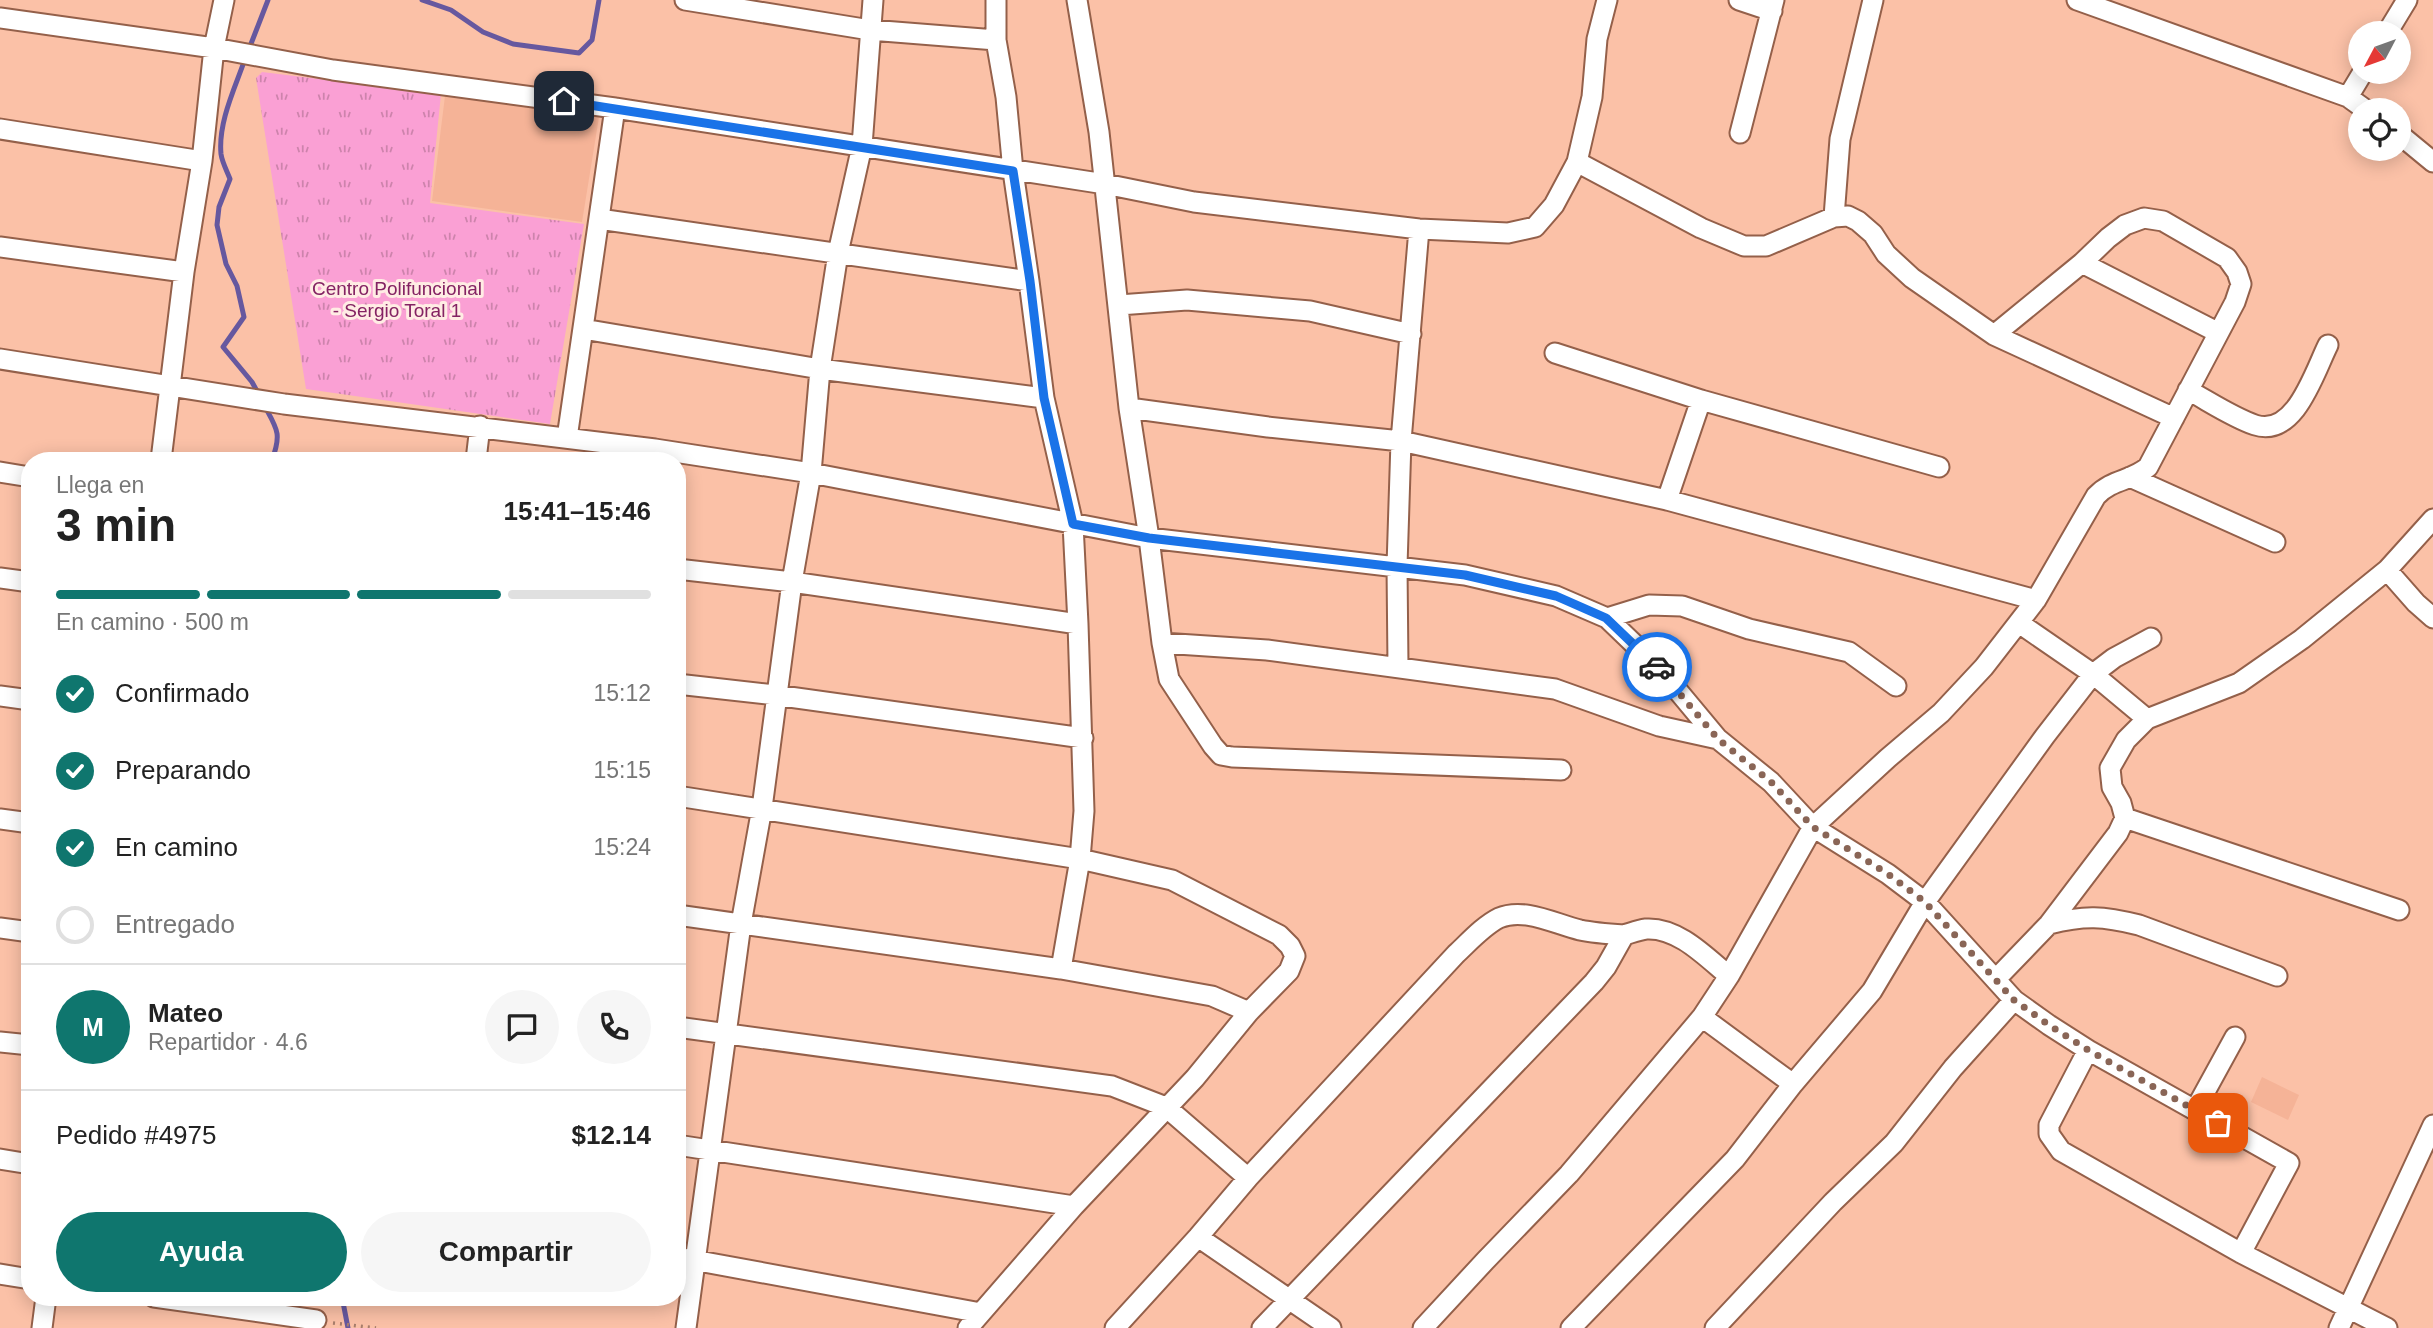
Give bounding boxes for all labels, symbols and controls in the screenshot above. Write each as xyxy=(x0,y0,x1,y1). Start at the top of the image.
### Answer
north arrow xyxy=(2348,21,2412,84)
map controls xyxy=(2348,21,2411,161)
pin xyxy=(534,71,594,131)
icon: home xyxy=(545,82,583,120)
button: locate xyxy=(2348,98,2411,161)
park label: Centro Polifuncional - Sergio Toral 1 xyxy=(312,278,482,321)
text: Llega en xyxy=(56,472,144,498)
text: 15:41–15:46 xyxy=(504,496,651,526)
text: 3 min xyxy=(56,499,176,551)
text: En camino · 500 m xyxy=(56,609,249,635)
courier xyxy=(1622,632,1692,702)
icon: car xyxy=(1638,648,1676,686)
icon: check xyxy=(56,675,94,713)
text: Confirmado xyxy=(115,678,249,708)
text: 15:12 xyxy=(593,680,651,706)
icon: check xyxy=(56,752,94,790)
text: Preparando xyxy=(115,755,251,785)
text: 15:15 xyxy=(593,757,651,783)
icon: check xyxy=(56,829,94,867)
text: En camino xyxy=(115,832,238,862)
text: 15:24 xyxy=(593,834,651,860)
text: Entregado xyxy=(115,909,235,939)
button: chat xyxy=(485,990,559,1064)
button: phone xyxy=(577,990,651,1064)
text: Mateo xyxy=(148,998,223,1028)
text: M xyxy=(82,1012,104,1042)
text: Repartidor · 4.6 xyxy=(148,1029,308,1055)
pin xyxy=(2188,1093,2248,1153)
icon: bag xyxy=(2199,1104,2237,1142)
text: Pedido #4975 xyxy=(56,1120,216,1150)
text: $12.14 xyxy=(571,1120,651,1150)
button: Ayuda xyxy=(56,1212,347,1292)
button: Compartir xyxy=(361,1212,651,1292)

